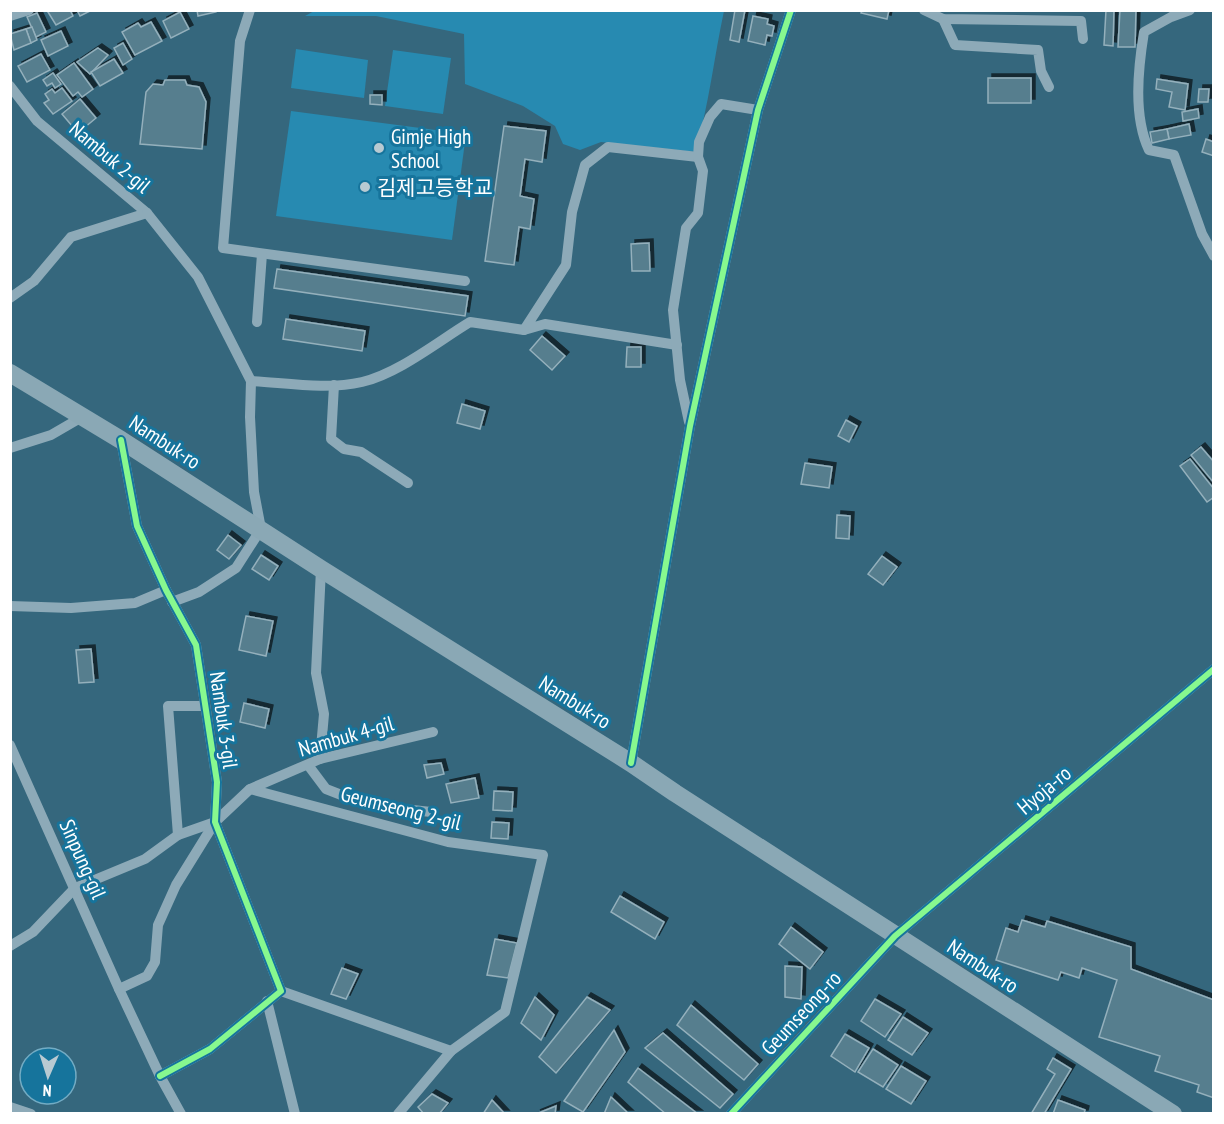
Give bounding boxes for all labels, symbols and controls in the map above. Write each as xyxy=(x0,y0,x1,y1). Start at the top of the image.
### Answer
street label: Nambuk 2-gil xyxy=(64,115,156,199)
place label: Gimje High School xyxy=(391,123,471,174)
marker: Gimje High School xyxy=(372,141,386,155)
place label: 김제고등학교 xyxy=(377,174,493,201)
marker: 김제고등학교 xyxy=(358,180,372,194)
street label: Nambuk-ro xyxy=(124,409,206,475)
street label: Nambuk-ro xyxy=(534,669,616,735)
street label: Nambuk 3-gil xyxy=(204,670,244,770)
street label: Nambuk 4-gil xyxy=(295,710,397,762)
street label: Hyoja-ro xyxy=(1012,760,1076,820)
street label: Geumseong 2-gil xyxy=(338,780,464,836)
street label: Sinpung-gil xyxy=(54,815,112,903)
street label: Nambuk-ro xyxy=(942,933,1024,999)
street label: Geumseong-ro xyxy=(755,965,847,1061)
north arrow xyxy=(18,1046,78,1106)
text: N xyxy=(42,1081,52,1101)

